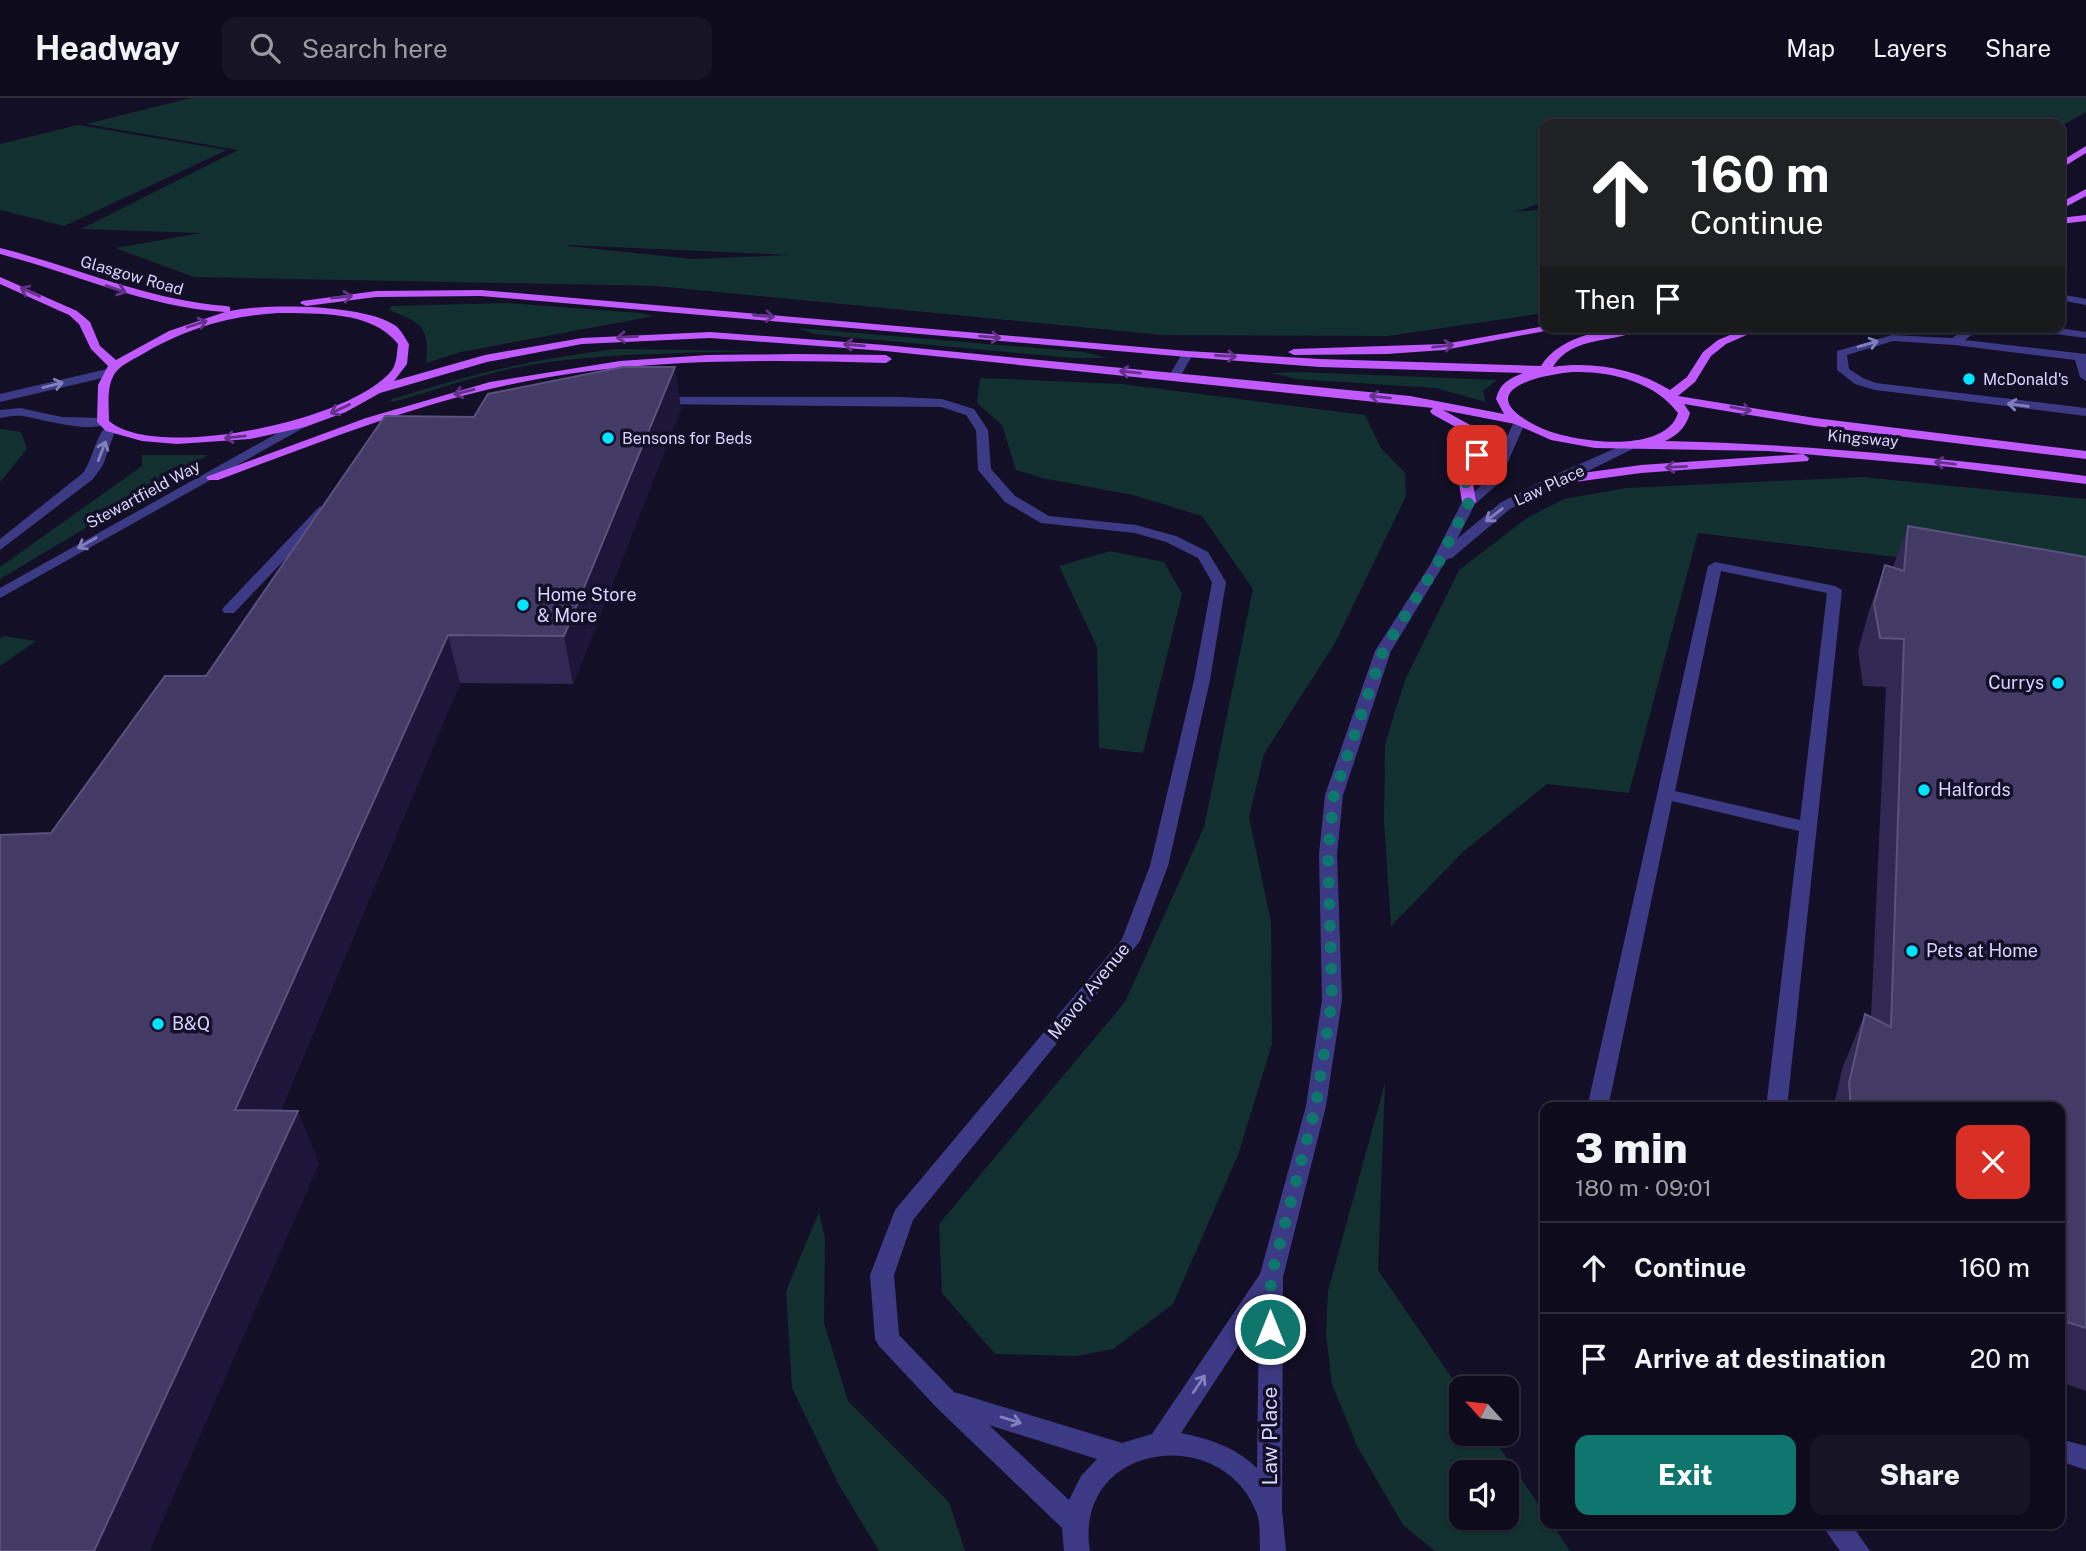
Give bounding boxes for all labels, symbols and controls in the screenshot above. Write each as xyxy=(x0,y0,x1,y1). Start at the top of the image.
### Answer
search box xyxy=(222,17,712,80)
text: Headway xyxy=(35,29,180,67)
icon: search xyxy=(246,29,284,67)
text: Search here xyxy=(302,33,448,64)
text: Map xyxy=(1786,34,1835,62)
text: Layers xyxy=(1873,34,1947,62)
text: Share xyxy=(1985,34,2051,62)
text: 160 m xyxy=(1690,145,1830,203)
icon: ahead xyxy=(1575,147,1666,238)
text: Continue xyxy=(1690,204,1824,241)
street label: Glasgow Road xyxy=(78,252,186,299)
icon: arrive xyxy=(1649,280,1687,318)
one-way arrow xyxy=(20,284,41,298)
one-way arrow xyxy=(104,284,126,296)
text: Then xyxy=(1575,284,1635,315)
one-way arrow xyxy=(330,291,352,304)
one-way arrow xyxy=(752,310,775,323)
one-way arrow xyxy=(186,317,208,329)
one-way arrow xyxy=(616,331,639,344)
one-way arrow xyxy=(979,331,1001,344)
one-way arrow xyxy=(1857,336,1879,349)
one-way arrow xyxy=(844,338,866,351)
one-way arrow xyxy=(1431,340,1454,353)
one-way arrow xyxy=(1214,349,1237,362)
one-way arrow xyxy=(1119,365,1141,378)
place label: McDonald's xyxy=(1983,370,2069,389)
marker: McDonald's xyxy=(1961,371,1977,387)
one-way arrow xyxy=(41,377,64,391)
one-way arrow xyxy=(453,386,476,399)
one-way arrow xyxy=(1370,390,1392,403)
one-way arrow xyxy=(2007,399,2030,412)
one-way arrow xyxy=(329,403,351,416)
one-way arrow xyxy=(1729,403,1752,416)
pin xyxy=(1447,425,1507,485)
street label: Kingsway xyxy=(1827,426,1900,451)
place label: Bensons for Beds xyxy=(622,429,752,448)
one-way arrow xyxy=(224,430,246,443)
marker: Bensons for Beds xyxy=(600,430,616,446)
icon: arrive xyxy=(1458,436,1496,474)
one-way arrow xyxy=(97,440,109,462)
street label: Stewartfield Way xyxy=(83,456,204,533)
one-way arrow xyxy=(1935,456,1957,469)
street label: Law Place xyxy=(1511,461,1587,510)
one-way arrow xyxy=(1664,461,1687,474)
one-way arrow xyxy=(1485,507,1504,522)
one-way arrow xyxy=(78,536,98,550)
place label: Home Store & More xyxy=(537,584,637,626)
marker: Home Store & More xyxy=(515,597,531,613)
place label: Currys xyxy=(1988,672,2044,693)
marker: Currys xyxy=(2050,675,2066,691)
place label: Halfords xyxy=(1938,779,2011,800)
marker: Halfords xyxy=(1916,782,1932,798)
street label: Mavor Avenue xyxy=(1043,938,1134,1043)
place label: Pets at Home xyxy=(1926,940,2038,961)
marker: Pets at Home xyxy=(1904,943,1920,959)
place label: B&Q xyxy=(172,1013,210,1034)
marker: B&Q xyxy=(150,1016,166,1032)
text: 3 min xyxy=(1575,1123,1688,1172)
button: close xyxy=(1956,1125,2030,1199)
text: 180 m · 09:01 xyxy=(1575,1174,1712,1201)
icon: ahead xyxy=(1575,1249,1613,1287)
text: Continue xyxy=(1634,1252,1746,1283)
text: 160 m xyxy=(1959,1252,2030,1283)
position arrow xyxy=(1233,1292,1307,1366)
icon: arrive xyxy=(1575,1340,1613,1378)
text: Arrive at destination xyxy=(1634,1343,1886,1374)
text: 20 m xyxy=(1970,1343,2030,1374)
one-way arrow xyxy=(1192,1375,1206,1395)
north arrow xyxy=(1449,1376,1519,1446)
map controls xyxy=(1449,1376,1519,1530)
street label: Law Place xyxy=(1257,1387,1282,1485)
one-way arrow xyxy=(1000,1415,1022,1428)
button: Exit xyxy=(1575,1435,1796,1515)
button: Share xyxy=(1810,1435,2030,1515)
button: sound xyxy=(1449,1460,1519,1530)

